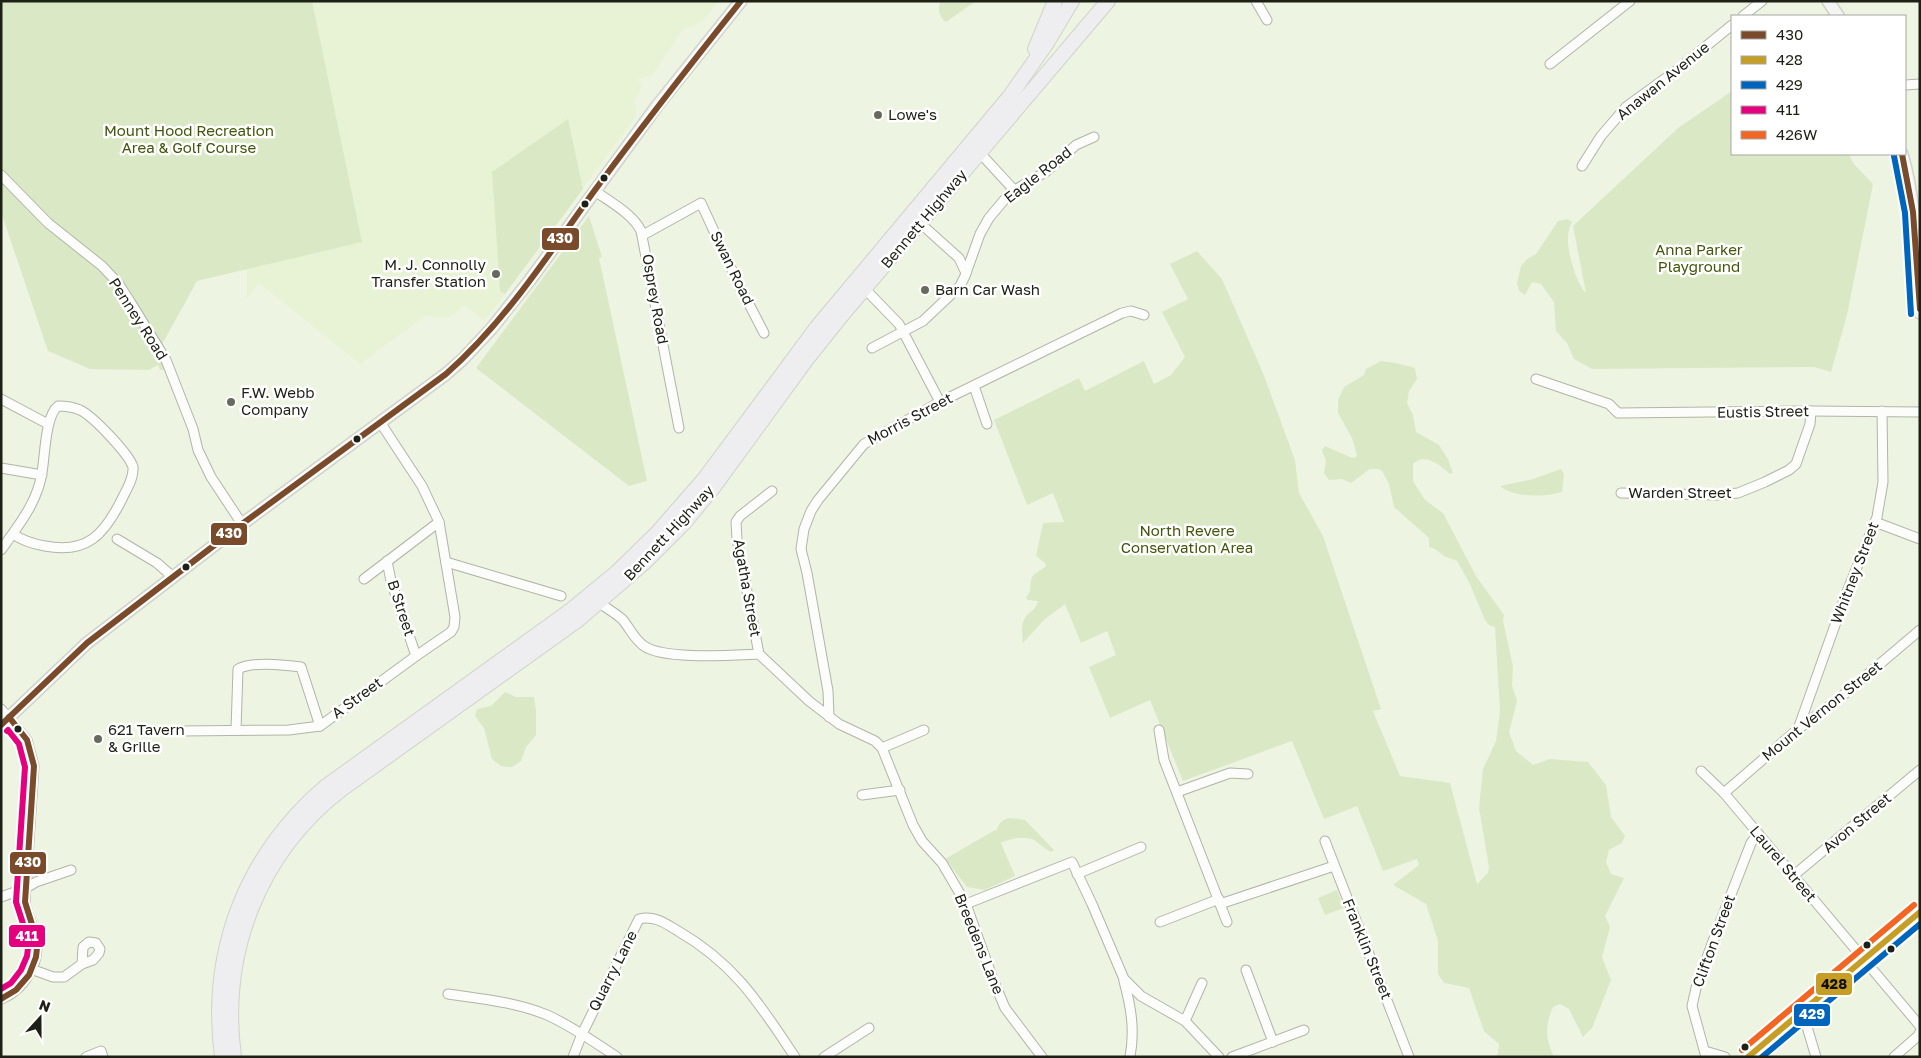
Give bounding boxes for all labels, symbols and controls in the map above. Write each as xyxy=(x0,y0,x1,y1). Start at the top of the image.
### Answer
legend xyxy=(1731,15,1906,155)
text: 430 xyxy=(1776,25,1803,43)
street label: Anawan Avenue xyxy=(1612,37,1713,123)
text: 428 xyxy=(1776,50,1803,68)
text: 429 xyxy=(1776,75,1803,93)
text: 411 xyxy=(1776,100,1800,118)
place label: Lowe's xyxy=(888,105,937,123)
marker: Lowe's xyxy=(872,109,884,121)
park label: Mount Hood Recreation Area & Golf Course xyxy=(104,121,274,156)
text: 426W xyxy=(1776,125,1817,143)
street label: Eagle Road xyxy=(1000,142,1075,206)
street label: Bennett Highway xyxy=(877,165,970,272)
unlabelled marker xyxy=(599,173,609,183)
unlabelled marker xyxy=(580,199,590,209)
line badge: 430 xyxy=(541,227,580,251)
street label: Swan Road xyxy=(707,228,758,307)
text: 430 xyxy=(547,229,573,246)
park label: Anna Parker Playground xyxy=(1655,240,1743,275)
street label: Osprey Road xyxy=(639,252,673,345)
place label: M. J. Connolly Transfer Station xyxy=(371,255,487,290)
marker: M. J. Connolly Transfer Station xyxy=(490,268,502,280)
street label: Penney Road xyxy=(106,274,172,363)
place label: Barn Car Wash xyxy=(935,280,1040,298)
marker: Barn Car Wash xyxy=(919,284,931,296)
place label: F.W. Webb Company xyxy=(241,383,314,418)
street label: Morris Street xyxy=(864,388,955,448)
marker: F.W. Webb Company xyxy=(225,396,237,408)
street label: Eustis Street xyxy=(1717,401,1809,421)
unlabelled marker xyxy=(352,434,362,444)
street label: Bennett Highway xyxy=(620,481,717,584)
street label: Warden Street xyxy=(1628,483,1732,501)
street label: Whitney Street xyxy=(1826,519,1882,626)
park label: North Revere Conservation Area xyxy=(1121,521,1253,556)
line badge: 430 xyxy=(210,522,248,546)
text: 430 xyxy=(216,524,242,541)
street label: Agatha Street xyxy=(730,537,765,638)
unlabelled marker xyxy=(181,562,191,572)
street label: B Street xyxy=(384,577,420,638)
street label: Mount Vernon Street xyxy=(1758,656,1885,764)
street label: A Street xyxy=(328,673,385,722)
place label: 621 Tavern & Grille xyxy=(108,720,185,755)
unlabelled marker xyxy=(13,724,23,734)
marker: 621 Tavern & Grille xyxy=(92,733,104,745)
street label: Avon Street xyxy=(1819,788,1894,856)
street label: Laurel Street xyxy=(1747,822,1821,905)
line badge: 430 xyxy=(9,851,47,875)
text: 430 xyxy=(15,853,41,870)
street label: Breedens Lane xyxy=(952,891,1008,997)
street label: Clifton Street xyxy=(1688,892,1738,989)
street label: Franklin Street xyxy=(1340,896,1396,1002)
line badge: 411 xyxy=(8,924,46,948)
text: 411 xyxy=(15,927,39,944)
street label: Quarry Lane xyxy=(584,927,640,1014)
unlabelled marker xyxy=(1862,940,1872,950)
unlabelled marker xyxy=(1886,944,1896,954)
line badge: 428 xyxy=(1815,972,1853,996)
text: 428 xyxy=(1821,975,1847,992)
north arrow xyxy=(15,993,65,1043)
text: N xyxy=(37,996,53,1015)
line badge: 429 xyxy=(1793,1003,1831,1027)
text: 429 xyxy=(1799,1005,1825,1022)
unlabelled marker xyxy=(1740,1042,1750,1052)

